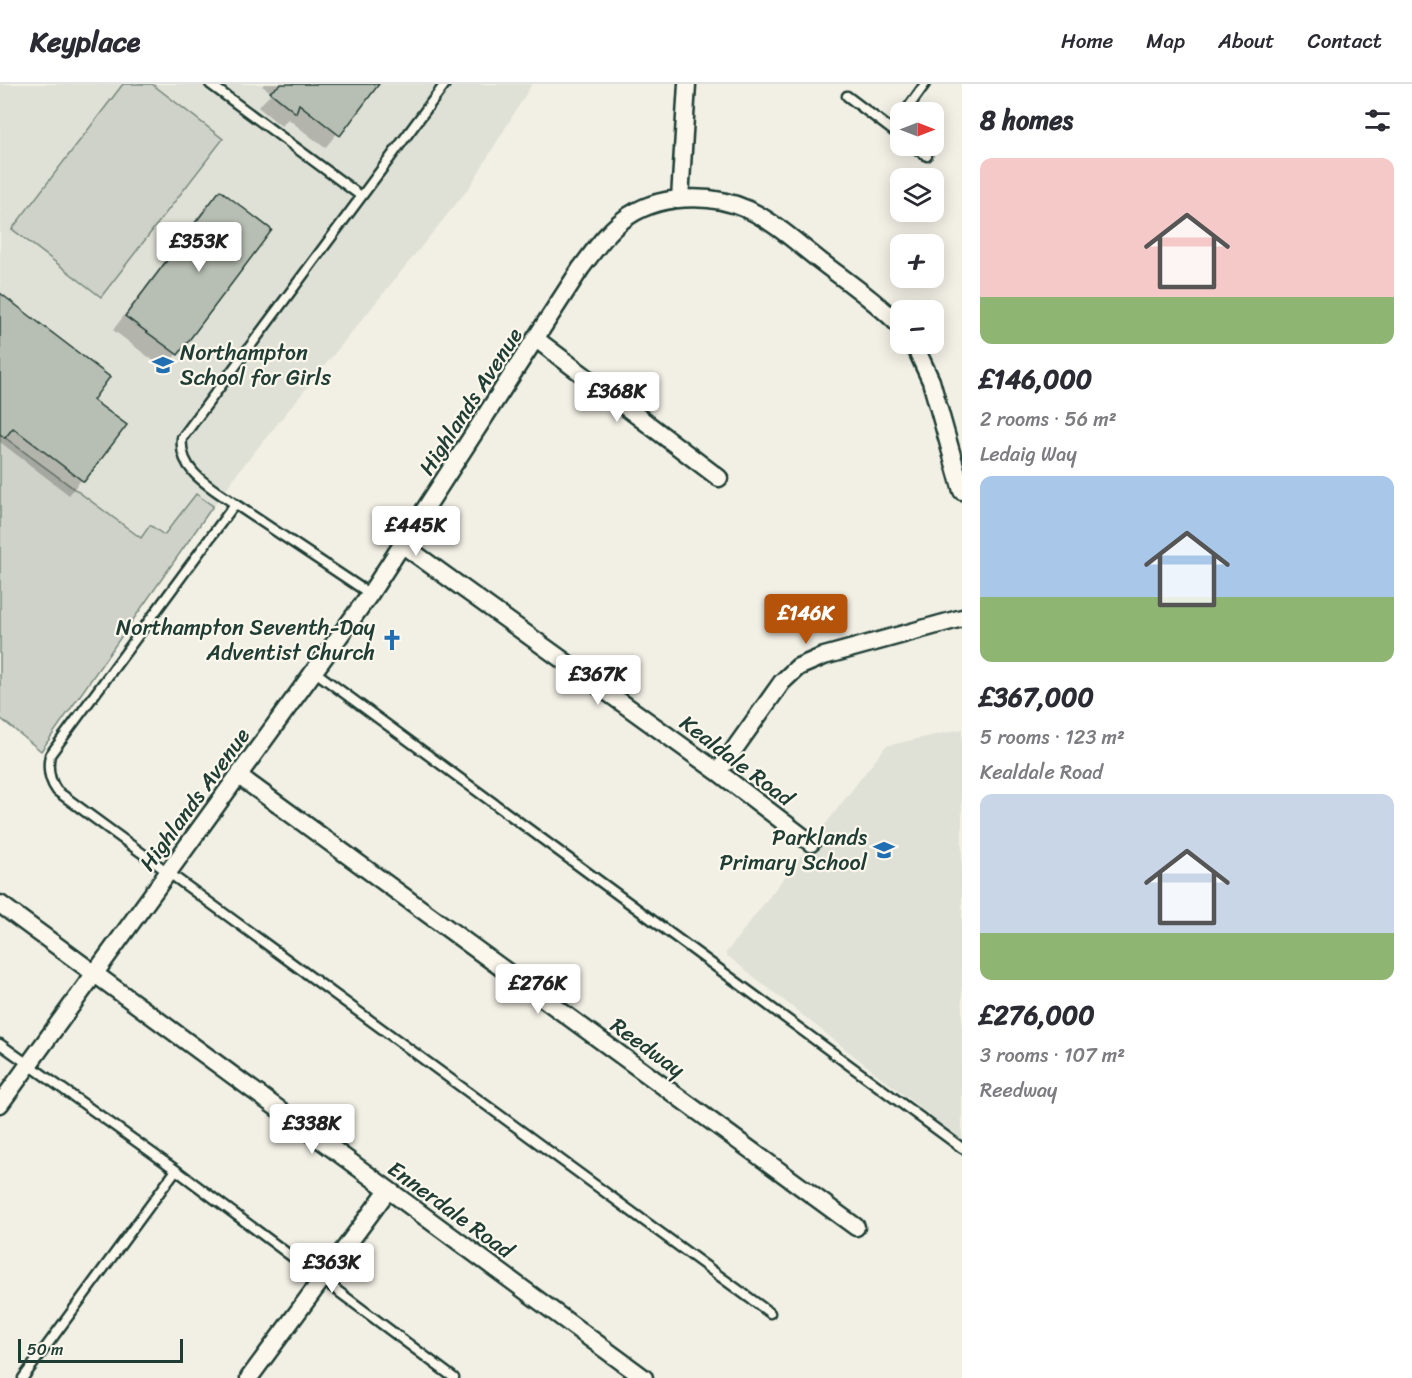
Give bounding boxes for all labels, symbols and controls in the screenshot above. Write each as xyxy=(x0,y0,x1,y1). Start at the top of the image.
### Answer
text: Keyplace xyxy=(30,17,140,66)
text: Home xyxy=(1061,22,1113,60)
text: Map xyxy=(1146,22,1185,60)
text: About xyxy=(1218,22,1275,60)
text: Contact xyxy=(1308,22,1382,60)
text: 8 homes xyxy=(980,97,1073,143)
north arrow xyxy=(890,102,944,156)
map controls xyxy=(890,102,944,354)
icon: filters xyxy=(1361,104,1394,137)
button: layers xyxy=(890,168,944,222)
icon: home xyxy=(1133,197,1241,305)
pin: £353K xyxy=(157,222,241,273)
text: £353K xyxy=(171,224,227,259)
button: + xyxy=(890,234,944,288)
button: − xyxy=(890,300,944,354)
street label: Highlands Avenue xyxy=(408,319,533,483)
place label: Northampton School for Girls xyxy=(180,333,332,397)
school or university icon: Northampton School for Girls xyxy=(151,353,175,377)
text: £146,000 xyxy=(980,356,1092,402)
pin: £368K xyxy=(575,372,659,423)
text: £368K xyxy=(588,374,646,409)
text: 2 rooms · 56 m² xyxy=(980,402,1117,437)
text: Ledaig Way xyxy=(980,437,1077,472)
pin: £445K xyxy=(374,506,458,557)
text: £445K xyxy=(386,508,446,543)
icon: home xyxy=(1133,515,1241,623)
pin: £146K xyxy=(764,594,848,645)
text: £146K xyxy=(778,596,834,631)
place label: Northampton Seventh-Day Adventist Church xyxy=(116,608,376,672)
church icon: Northampton Seventh-Day Adventist Church xyxy=(380,628,404,652)
pin: £367K xyxy=(556,655,640,706)
text: £367K xyxy=(570,657,626,692)
text: £367,000 xyxy=(980,674,1094,720)
street label: Kealdale Road xyxy=(671,704,804,817)
street label: Highlands Avenue xyxy=(129,719,260,880)
text: 5 rooms · 123 m² xyxy=(980,720,1125,755)
text: Kealdale Road xyxy=(980,755,1103,790)
place label: Parklands Primary School xyxy=(720,818,868,882)
icon: home xyxy=(1133,833,1241,941)
school or university icon: Parklands Primary School xyxy=(872,838,896,862)
pin: £276K xyxy=(496,964,580,1015)
text: £276K xyxy=(509,966,567,1001)
text: £276,000 xyxy=(980,992,1095,1038)
street label: Reedway xyxy=(602,1007,694,1089)
text: 3 rooms · 107 m² xyxy=(980,1038,1125,1073)
text: Reedway xyxy=(980,1073,1057,1108)
pin: £338K xyxy=(270,1104,354,1155)
text: £338K xyxy=(284,1106,340,1141)
street label: Ennerdale Road xyxy=(379,1150,523,1270)
pin: £363K xyxy=(290,1243,374,1294)
text: £363K xyxy=(304,1245,360,1280)
text: 50 m xyxy=(27,1335,63,1364)
scale bar xyxy=(18,1336,183,1364)

